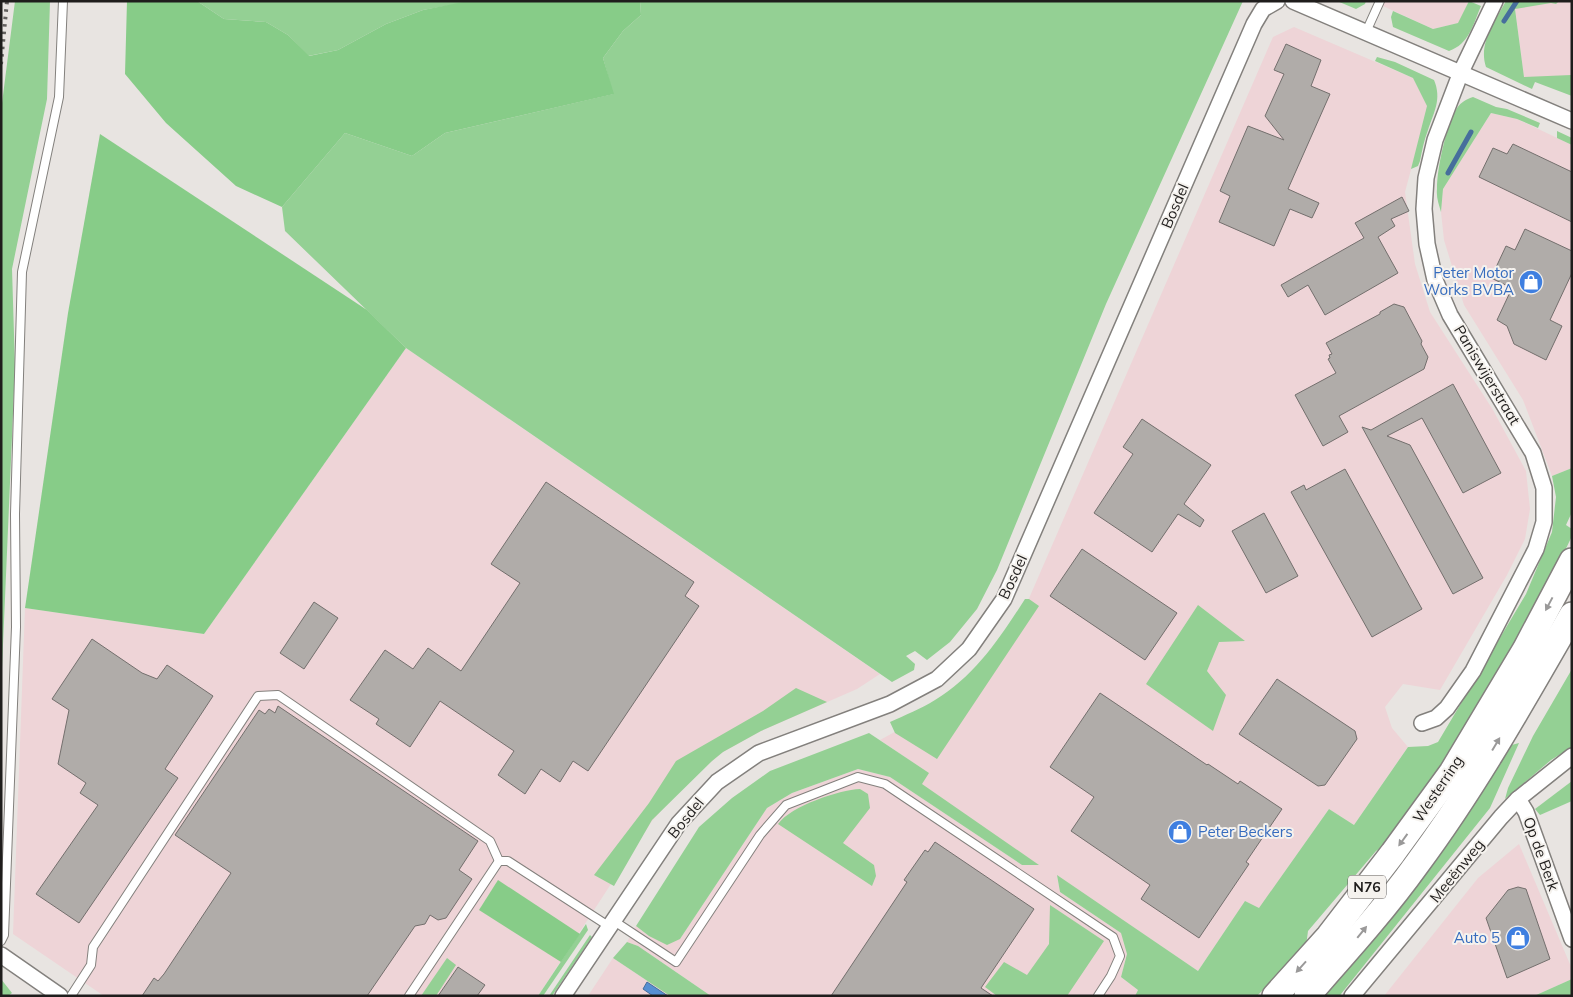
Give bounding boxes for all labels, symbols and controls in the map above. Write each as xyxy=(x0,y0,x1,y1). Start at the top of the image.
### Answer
street label: Bosdel xyxy=(1157,180,1192,231)
place label: Peter Motor Works BVBA xyxy=(1424,263,1515,299)
shop icon: Peter Motor Works BVBA xyxy=(1518,269,1544,295)
street label: Paniswijerstraat xyxy=(1450,321,1525,428)
street label: Bosdel xyxy=(994,552,1031,602)
one-way arrow xyxy=(1545,597,1554,611)
one-way arrow xyxy=(1492,736,1500,751)
street label: Westerring xyxy=(1408,752,1467,826)
street label: Bosdel xyxy=(663,793,708,842)
street label: Op de Berk xyxy=(1519,814,1564,894)
shop icon: Peter Beckers xyxy=(1167,819,1193,845)
place label: Peter Beckers xyxy=(1198,822,1293,841)
one-way arrow xyxy=(1398,833,1408,847)
street label: Meeënweg xyxy=(1425,835,1488,906)
road number: N76 xyxy=(1348,876,1386,899)
shop icon: Auto 5 xyxy=(1505,925,1531,951)
one-way arrow xyxy=(1356,926,1367,938)
place label: Auto 5 xyxy=(1454,928,1500,947)
one-way arrow xyxy=(1295,960,1307,972)

